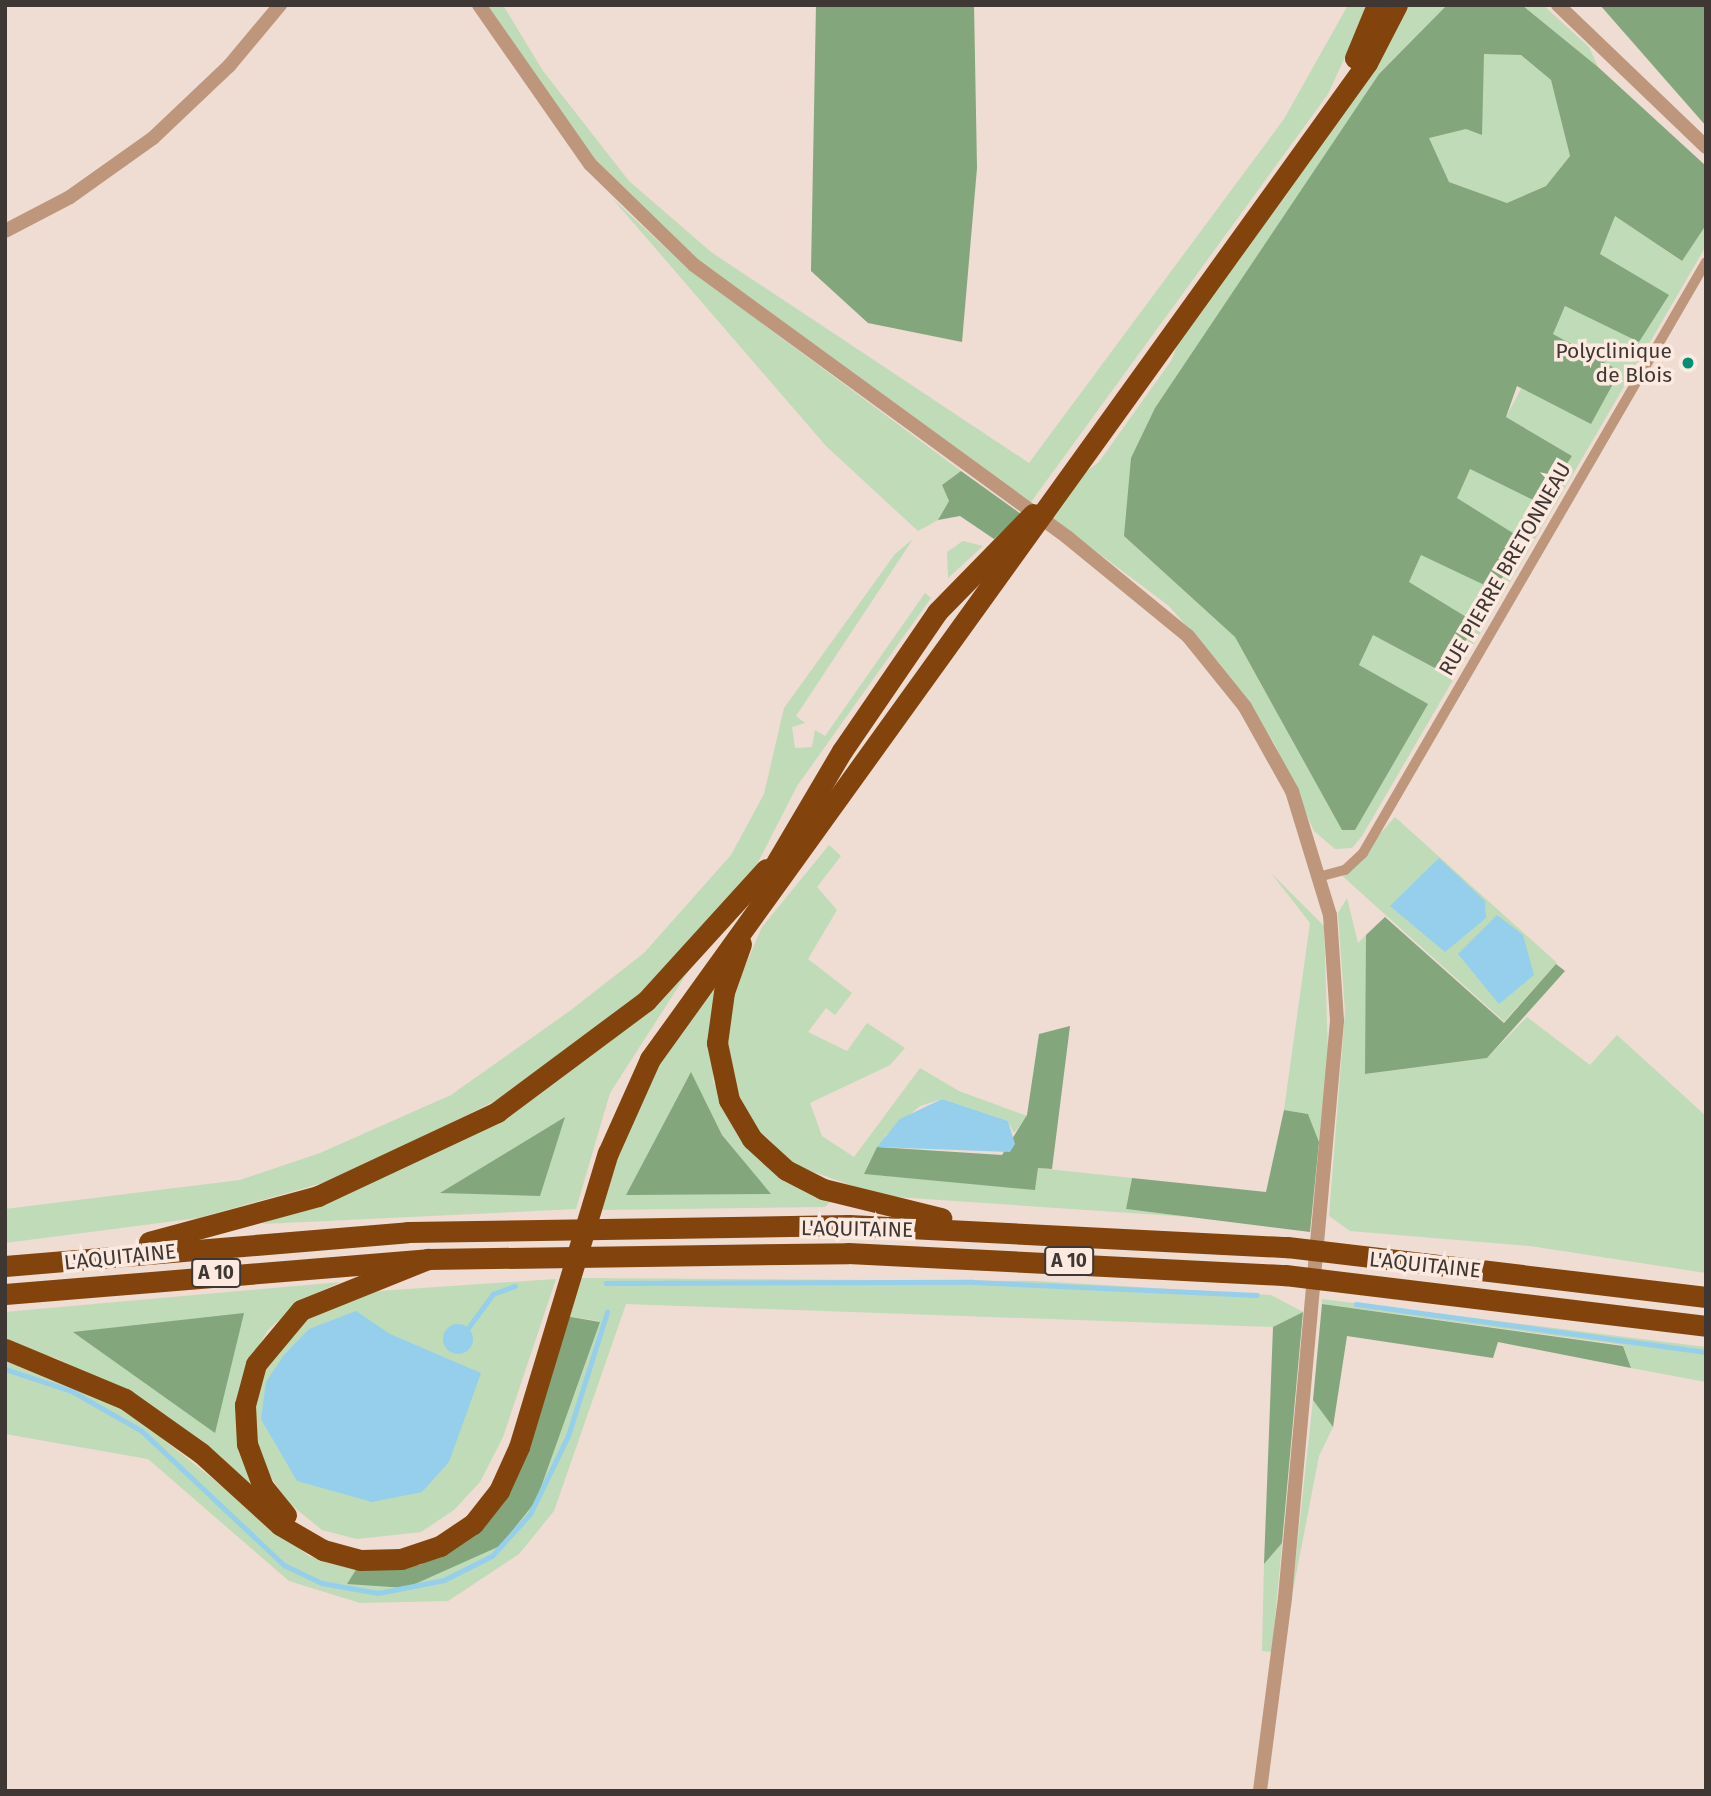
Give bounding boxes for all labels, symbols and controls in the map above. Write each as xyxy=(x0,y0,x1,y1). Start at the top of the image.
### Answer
place label: Polyclinique de Blois xyxy=(1555,338,1672,388)
marker: Polyclinique de Blois xyxy=(1678,353,1698,373)
street label: RUE PIERRE BRETONNEAU xyxy=(1434,458,1576,680)
street label: L'AQUITAINE xyxy=(801,1215,913,1243)
street label: L'AQUITAINE xyxy=(63,1239,177,1275)
road number: A 10 xyxy=(1043,1246,1095,1276)
street label: L'AQUITAINE xyxy=(1368,1247,1482,1283)
road number: A 10 xyxy=(190,1258,242,1288)

